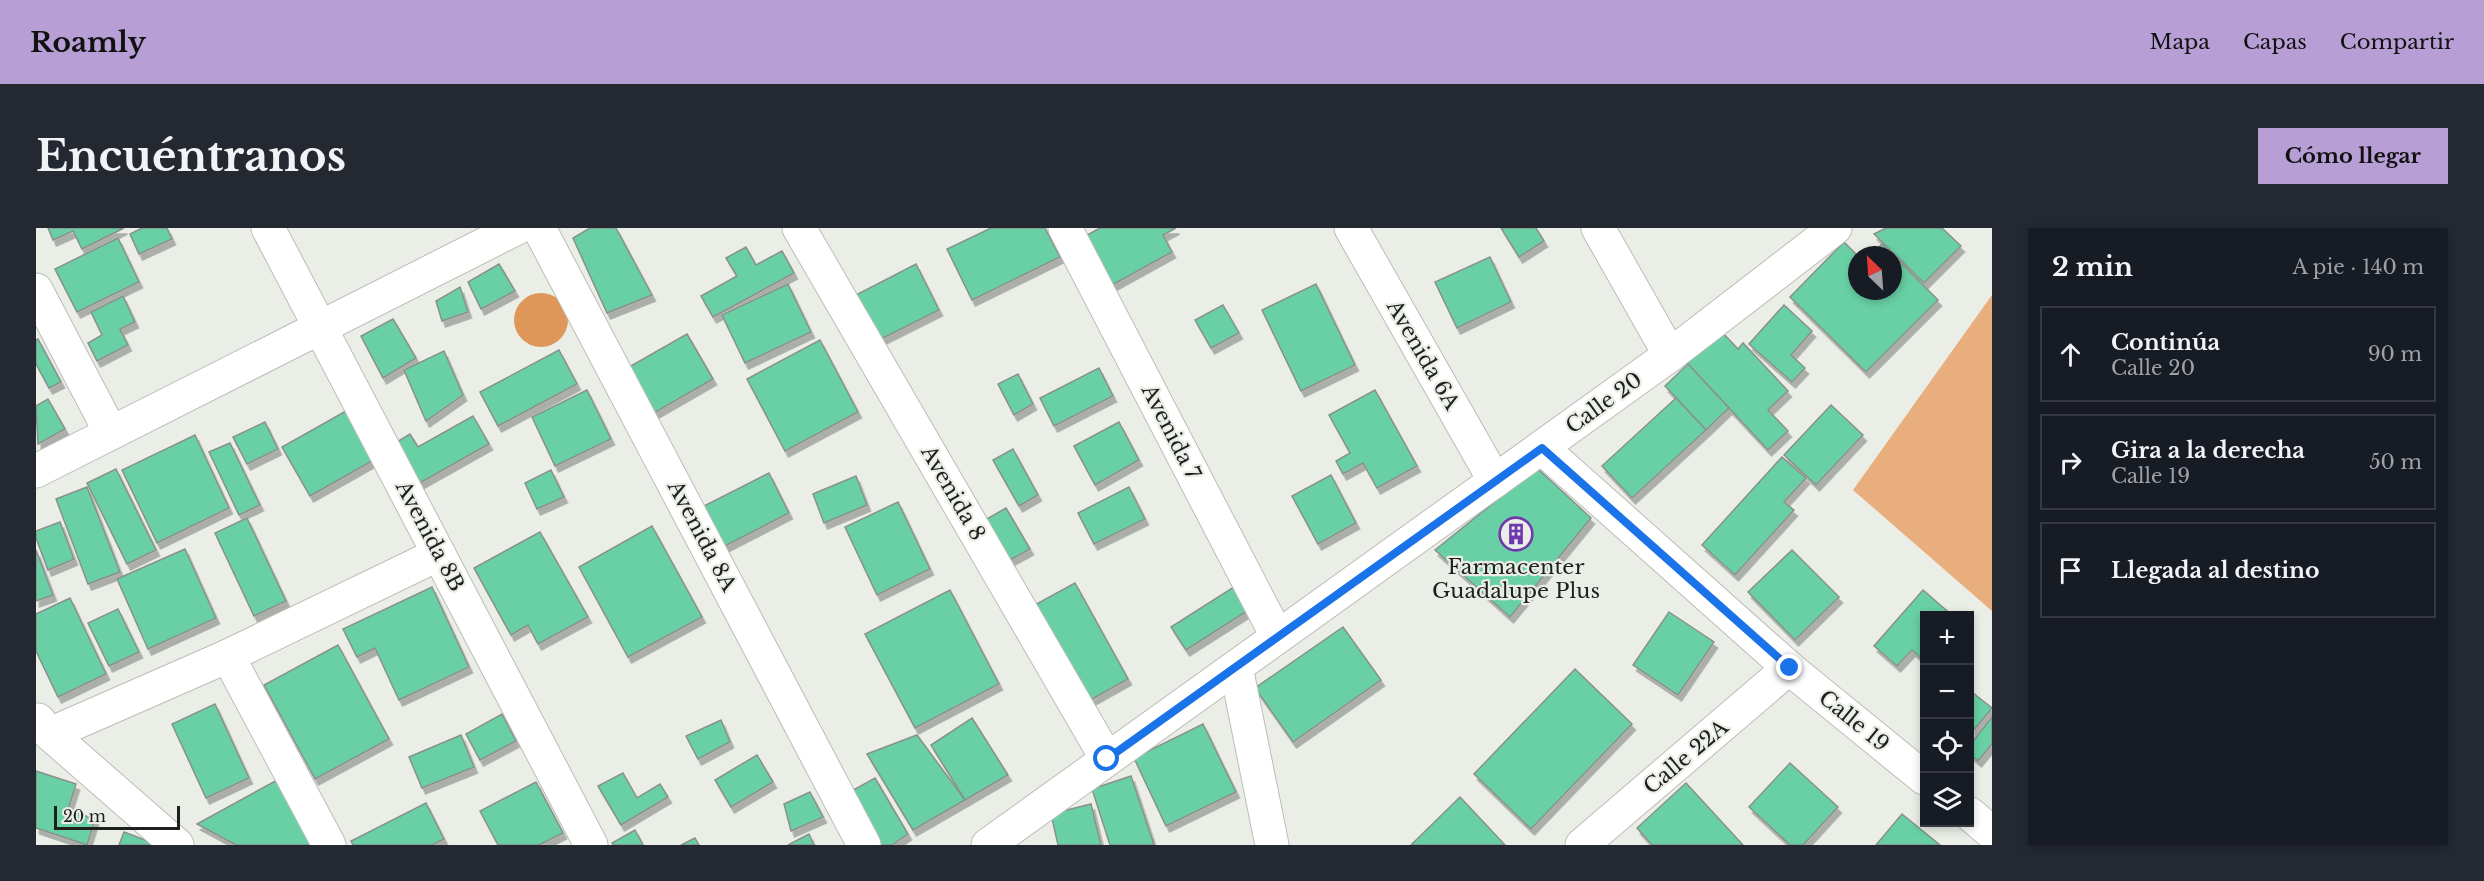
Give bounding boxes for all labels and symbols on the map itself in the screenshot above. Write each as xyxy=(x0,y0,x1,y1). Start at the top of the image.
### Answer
north arrow xyxy=(1848,246,1902,300)
street label: Avenida 6A xyxy=(1381,295,1465,415)
street label: Calle 20 xyxy=(1561,367,1647,439)
street label: Avenida 7 xyxy=(1136,379,1206,484)
street label: Avenida 8 xyxy=(915,440,991,545)
street label: Avenida 8B xyxy=(390,475,470,596)
street label: Avenida 8A xyxy=(662,475,742,596)
building icon: Farmacenter Guadalupe Plus xyxy=(1498,516,1534,552)
place label: Farmacenter Guadalupe Plus xyxy=(1432,554,1600,604)
route end xyxy=(1776,654,1802,680)
street label: Calle 19 xyxy=(1814,685,1894,757)
street label: Calle 22A xyxy=(1638,714,1734,800)
route start xyxy=(1093,745,1119,771)
scale bar xyxy=(54,803,180,830)

